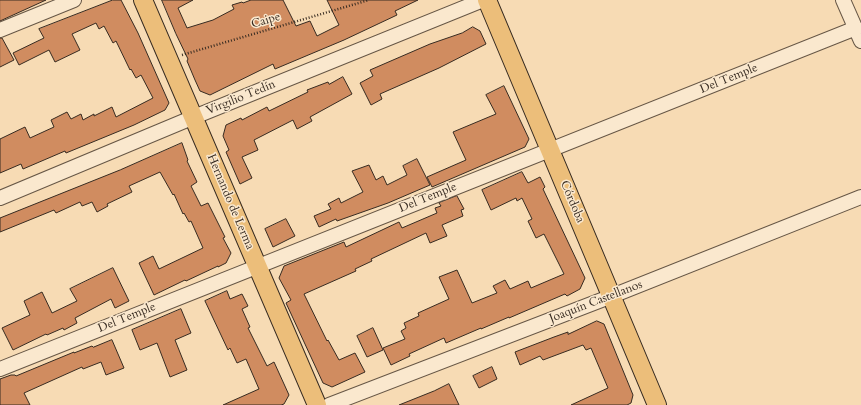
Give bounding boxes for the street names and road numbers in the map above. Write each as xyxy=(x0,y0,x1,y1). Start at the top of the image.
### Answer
street label: Caipe xyxy=(250,10,282,32)
street label: Del Temple xyxy=(698,61,760,97)
street label: Virgilio Tedín xyxy=(204,78,278,118)
street label: Hernando de Lerma xyxy=(203,152,257,252)
street label: Córdoba xyxy=(557,179,587,225)
street label: Del Temple xyxy=(397,180,459,216)
street label: Joaquín Castellanos xyxy=(547,278,645,326)
street label: Del Temple xyxy=(96,300,158,336)

